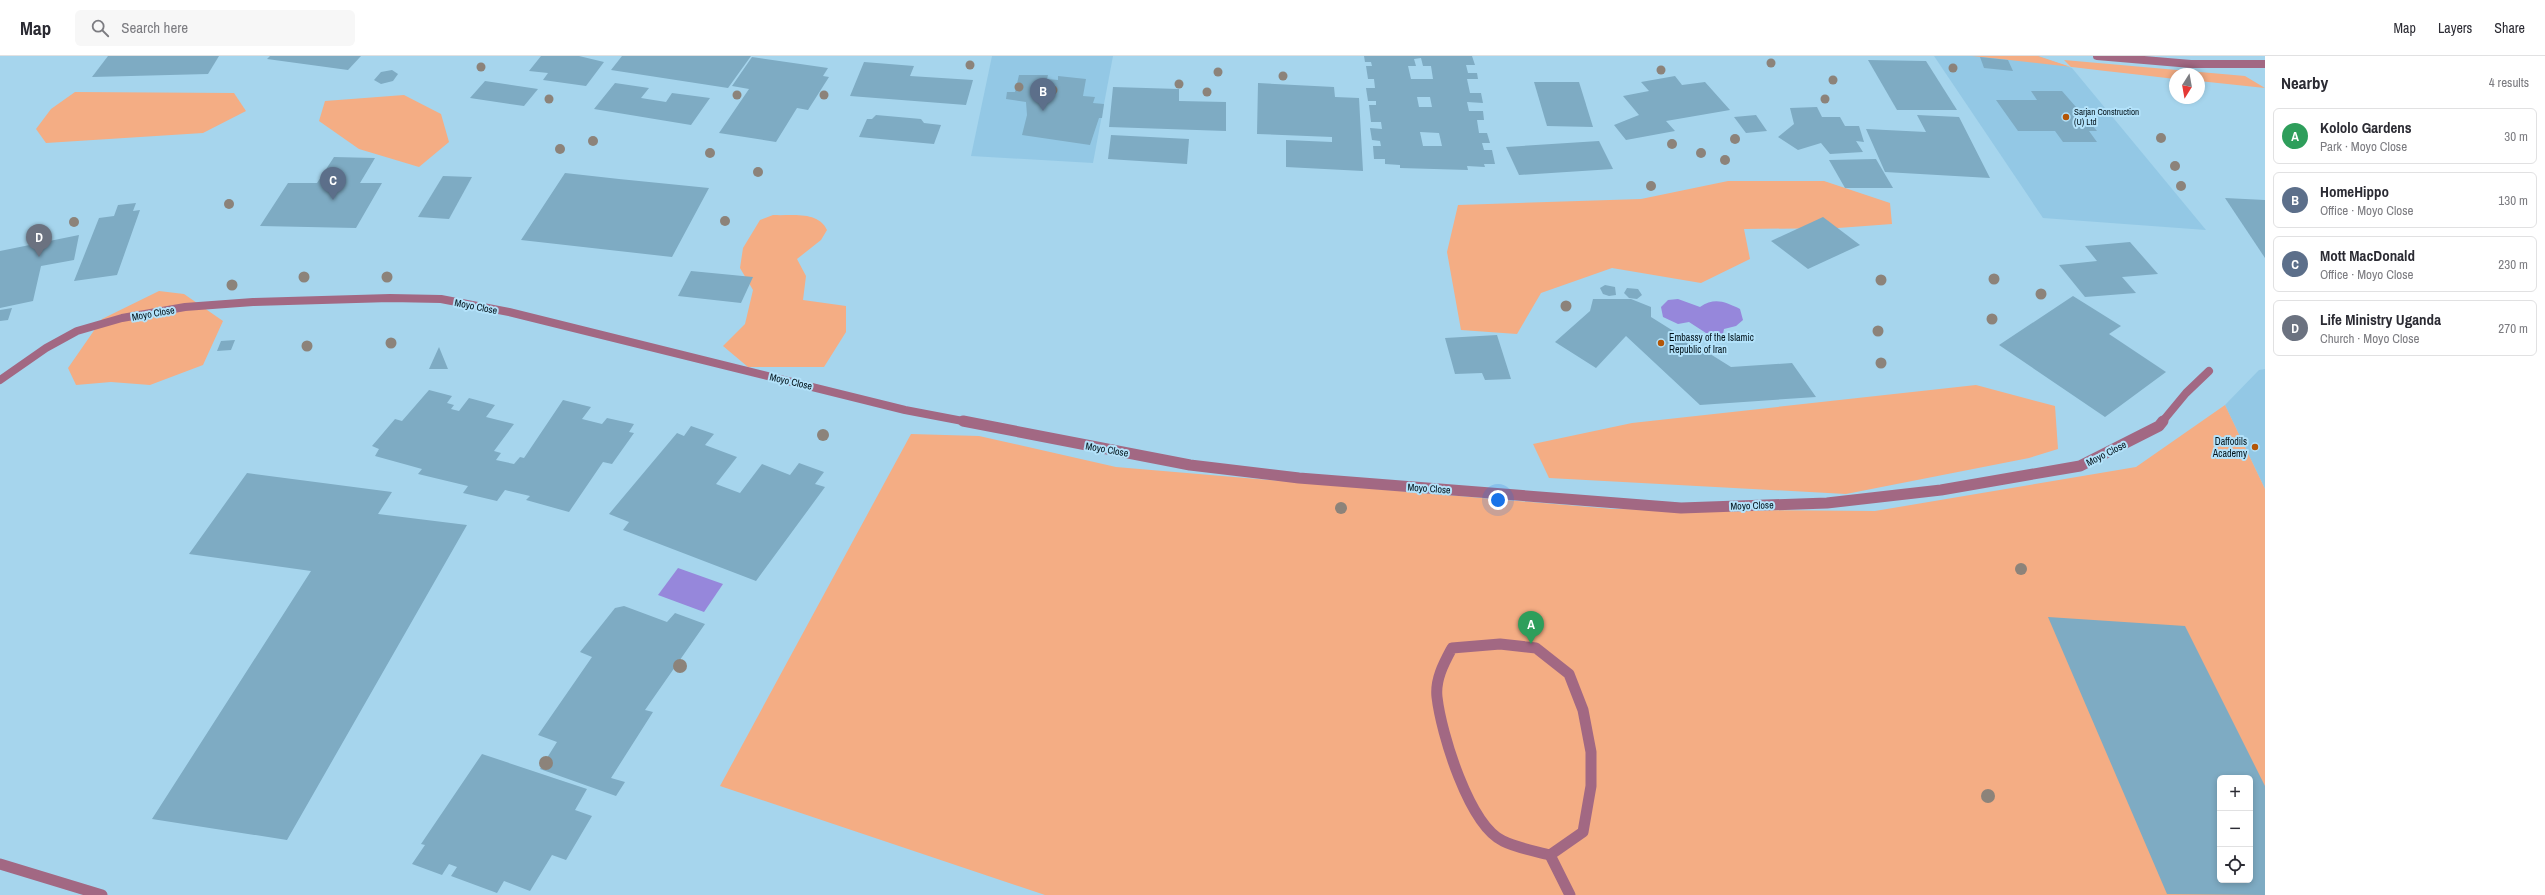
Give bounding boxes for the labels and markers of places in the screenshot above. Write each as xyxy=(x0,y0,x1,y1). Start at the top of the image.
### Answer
pin: B xyxy=(1030,78,1056,111)
place label: Sarjan Construction (U) Ltd xyxy=(2074,106,2139,128)
marker: Sarjan Construction (U) Ltd xyxy=(2061,112,2071,122)
pin: C xyxy=(320,167,346,200)
pin: D xyxy=(26,224,52,257)
place label: Embassy of the Islamic Republic of Iran xyxy=(1669,331,1754,356)
marker: Embassy of the Islamic Republic of Iran xyxy=(1656,338,1666,348)
place label: Daffodils Academy xyxy=(2212,435,2248,460)
marker: Daffodils Academy xyxy=(2250,442,2260,452)
pin: A xyxy=(1518,611,1544,644)

